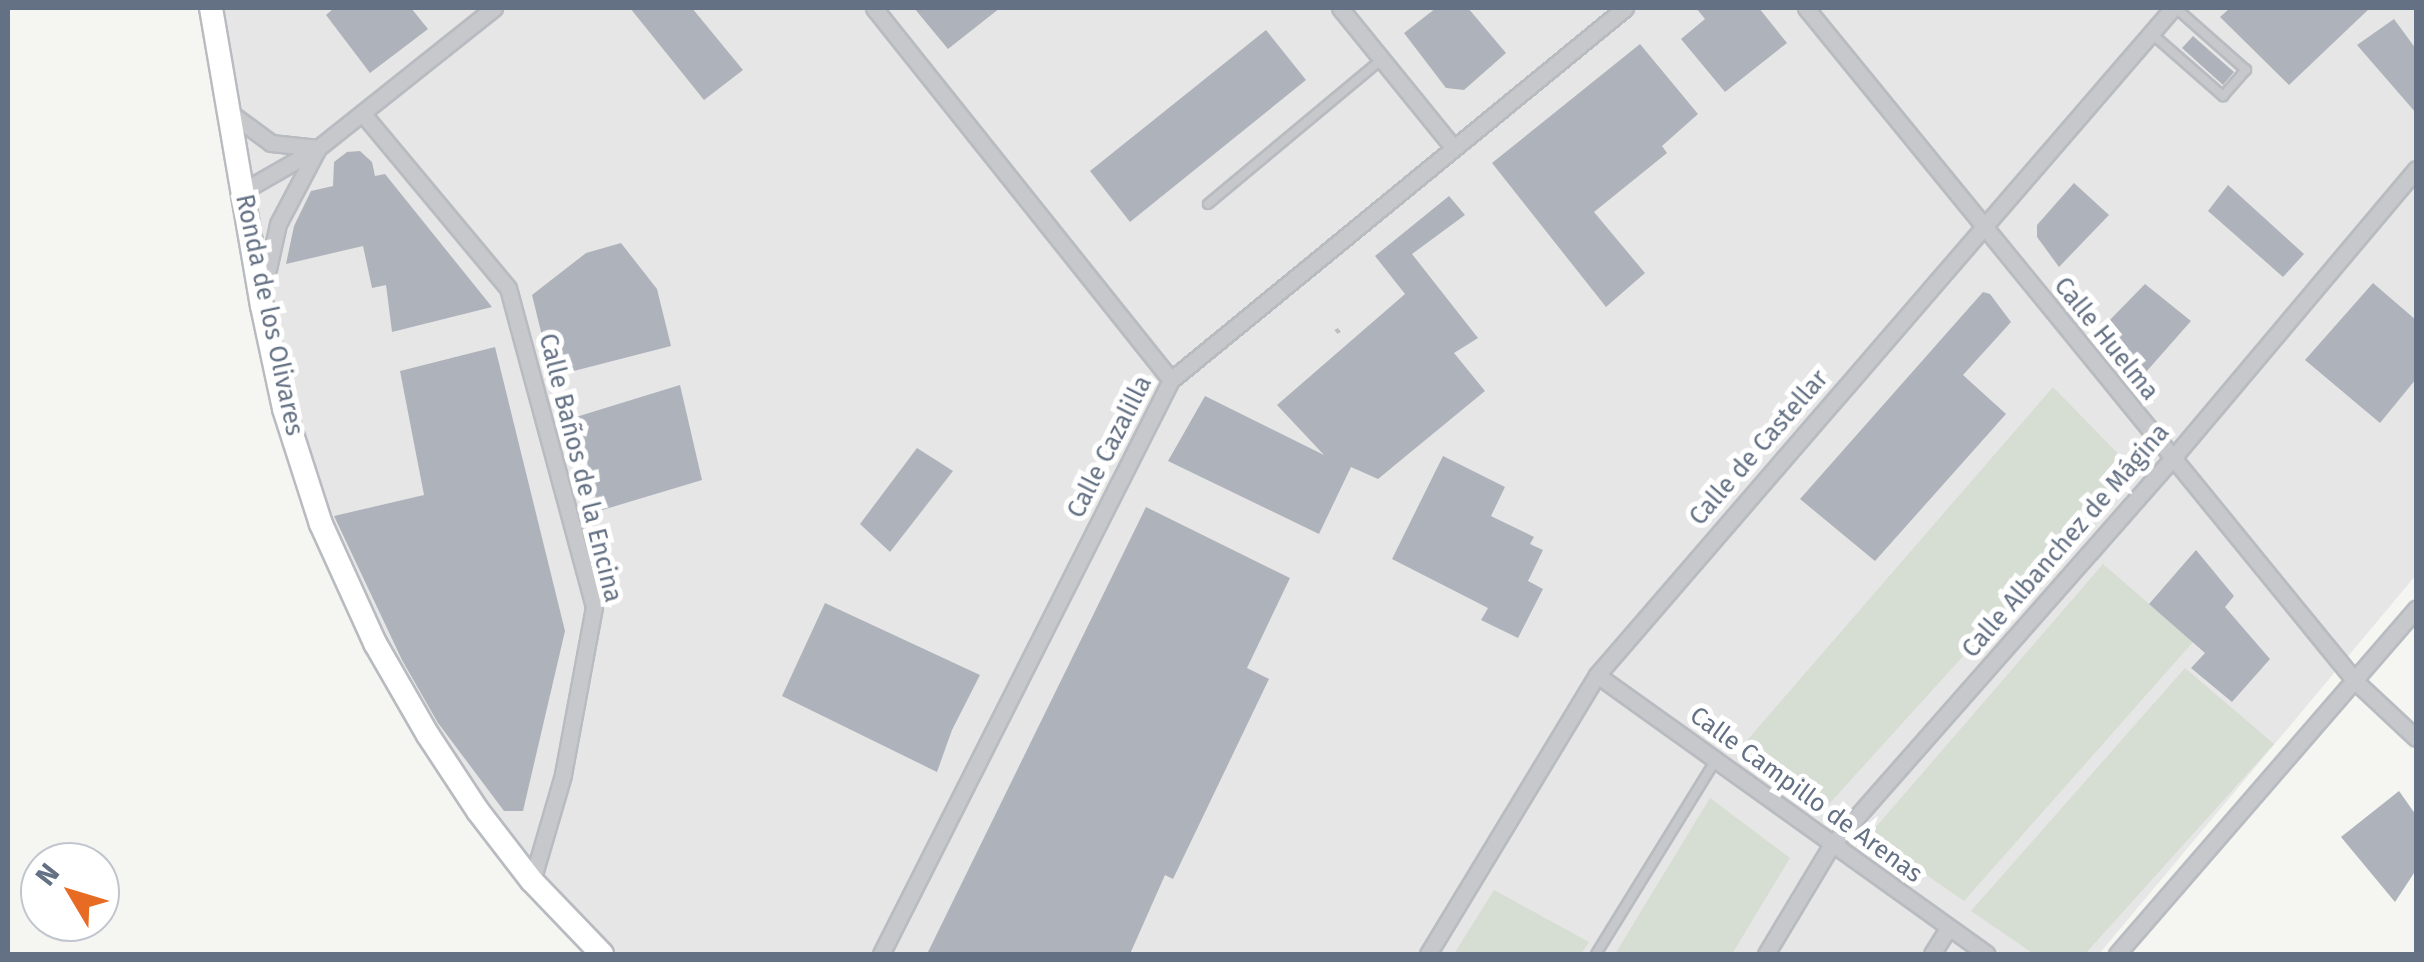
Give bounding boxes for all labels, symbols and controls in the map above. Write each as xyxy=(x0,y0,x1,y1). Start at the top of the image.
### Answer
street label: Ronda de los Olivares xyxy=(229,192,309,438)
street label: Calle Huelma xyxy=(2047,272,2165,406)
street label: Calle Baños de la Encina xyxy=(532,331,628,605)
street label: Calle de Castellar xyxy=(1683,364,1835,532)
street label: Calle Cazalilla xyxy=(1061,371,1159,523)
street label: Calle Albanchez de Mágina xyxy=(1956,418,2176,664)
street label: Calle Campillo de Arenas xyxy=(1684,701,1928,889)
north arrow xyxy=(20,842,120,942)
text: N xyxy=(29,857,66,892)

